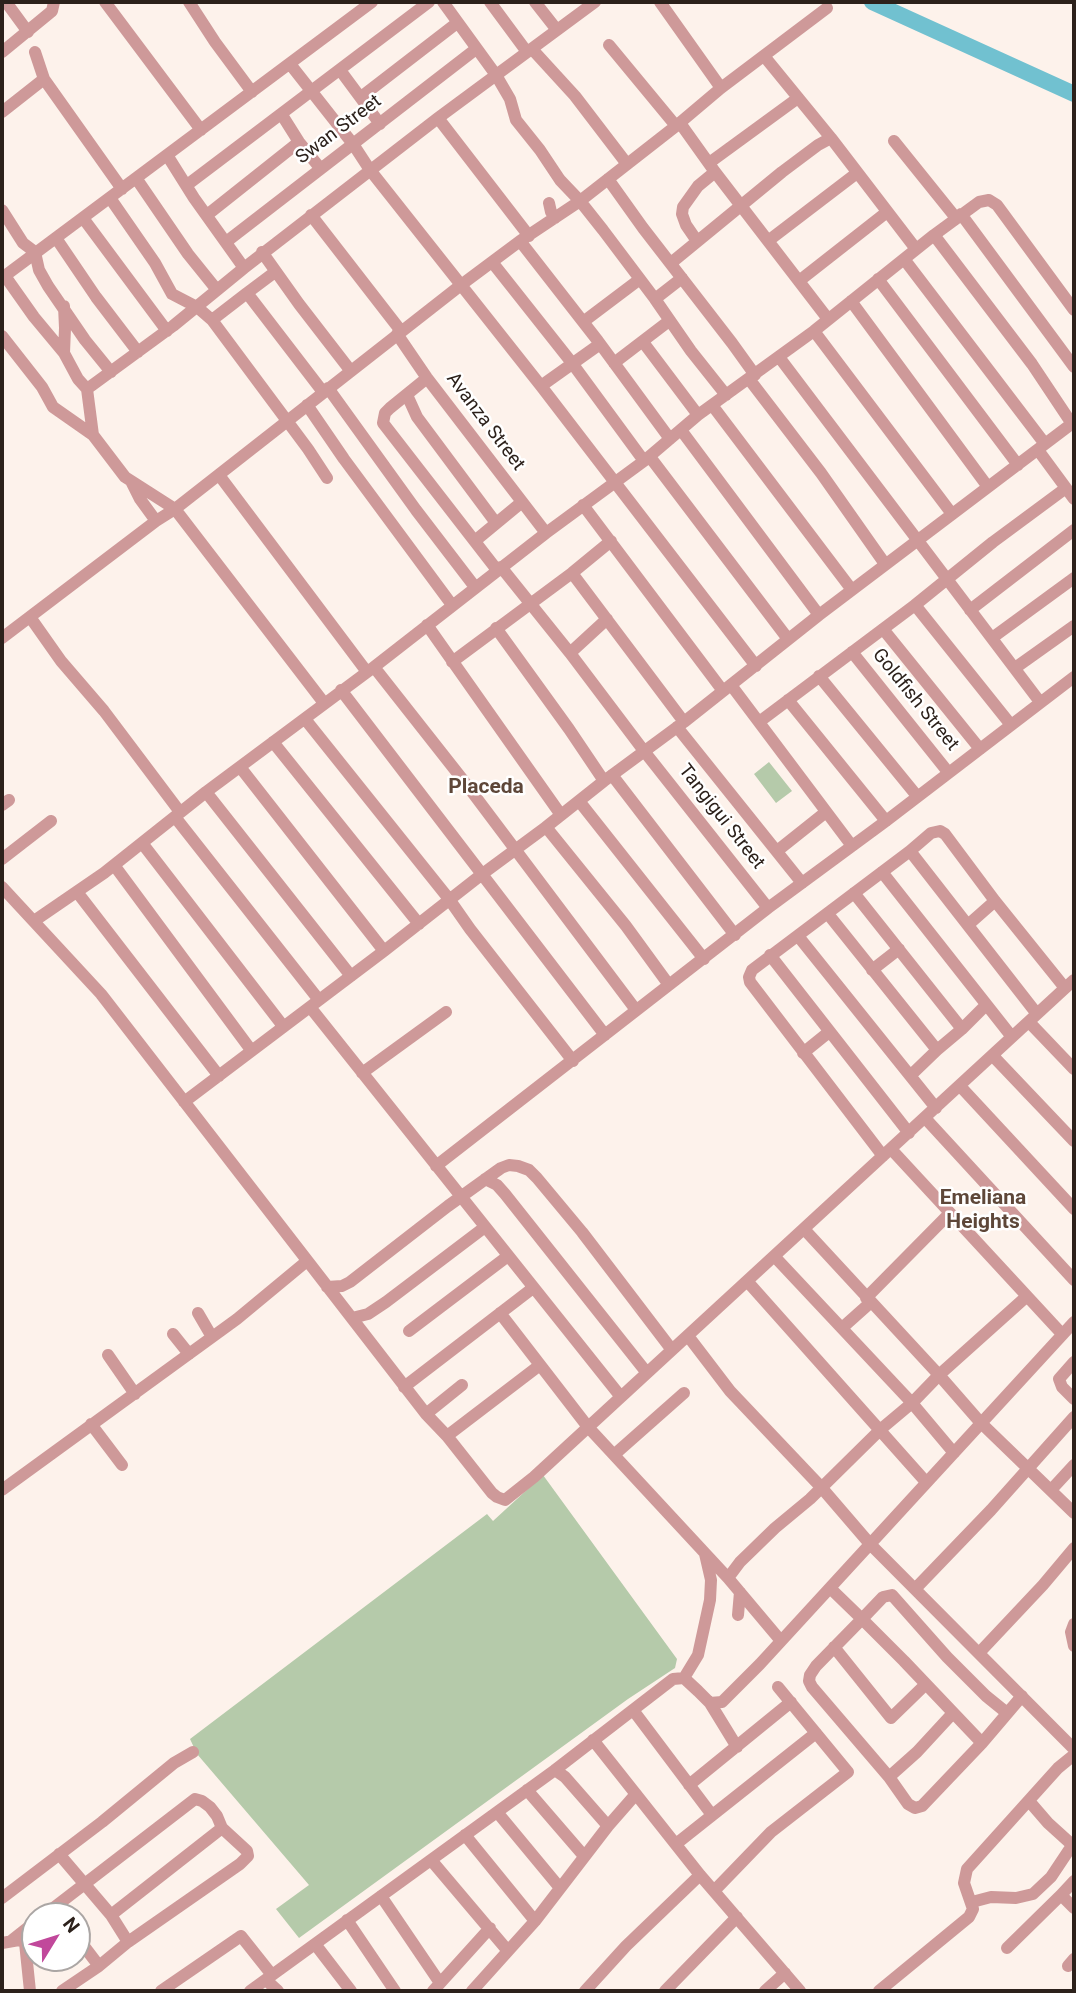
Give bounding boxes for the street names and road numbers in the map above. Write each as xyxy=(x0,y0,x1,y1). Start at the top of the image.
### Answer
street label: Swan Street xyxy=(292,90,386,170)
street label: Avanza Street xyxy=(441,369,529,475)
street label: Goldfish Street xyxy=(867,644,963,756)
street label: Tangigui Street xyxy=(673,760,769,874)

